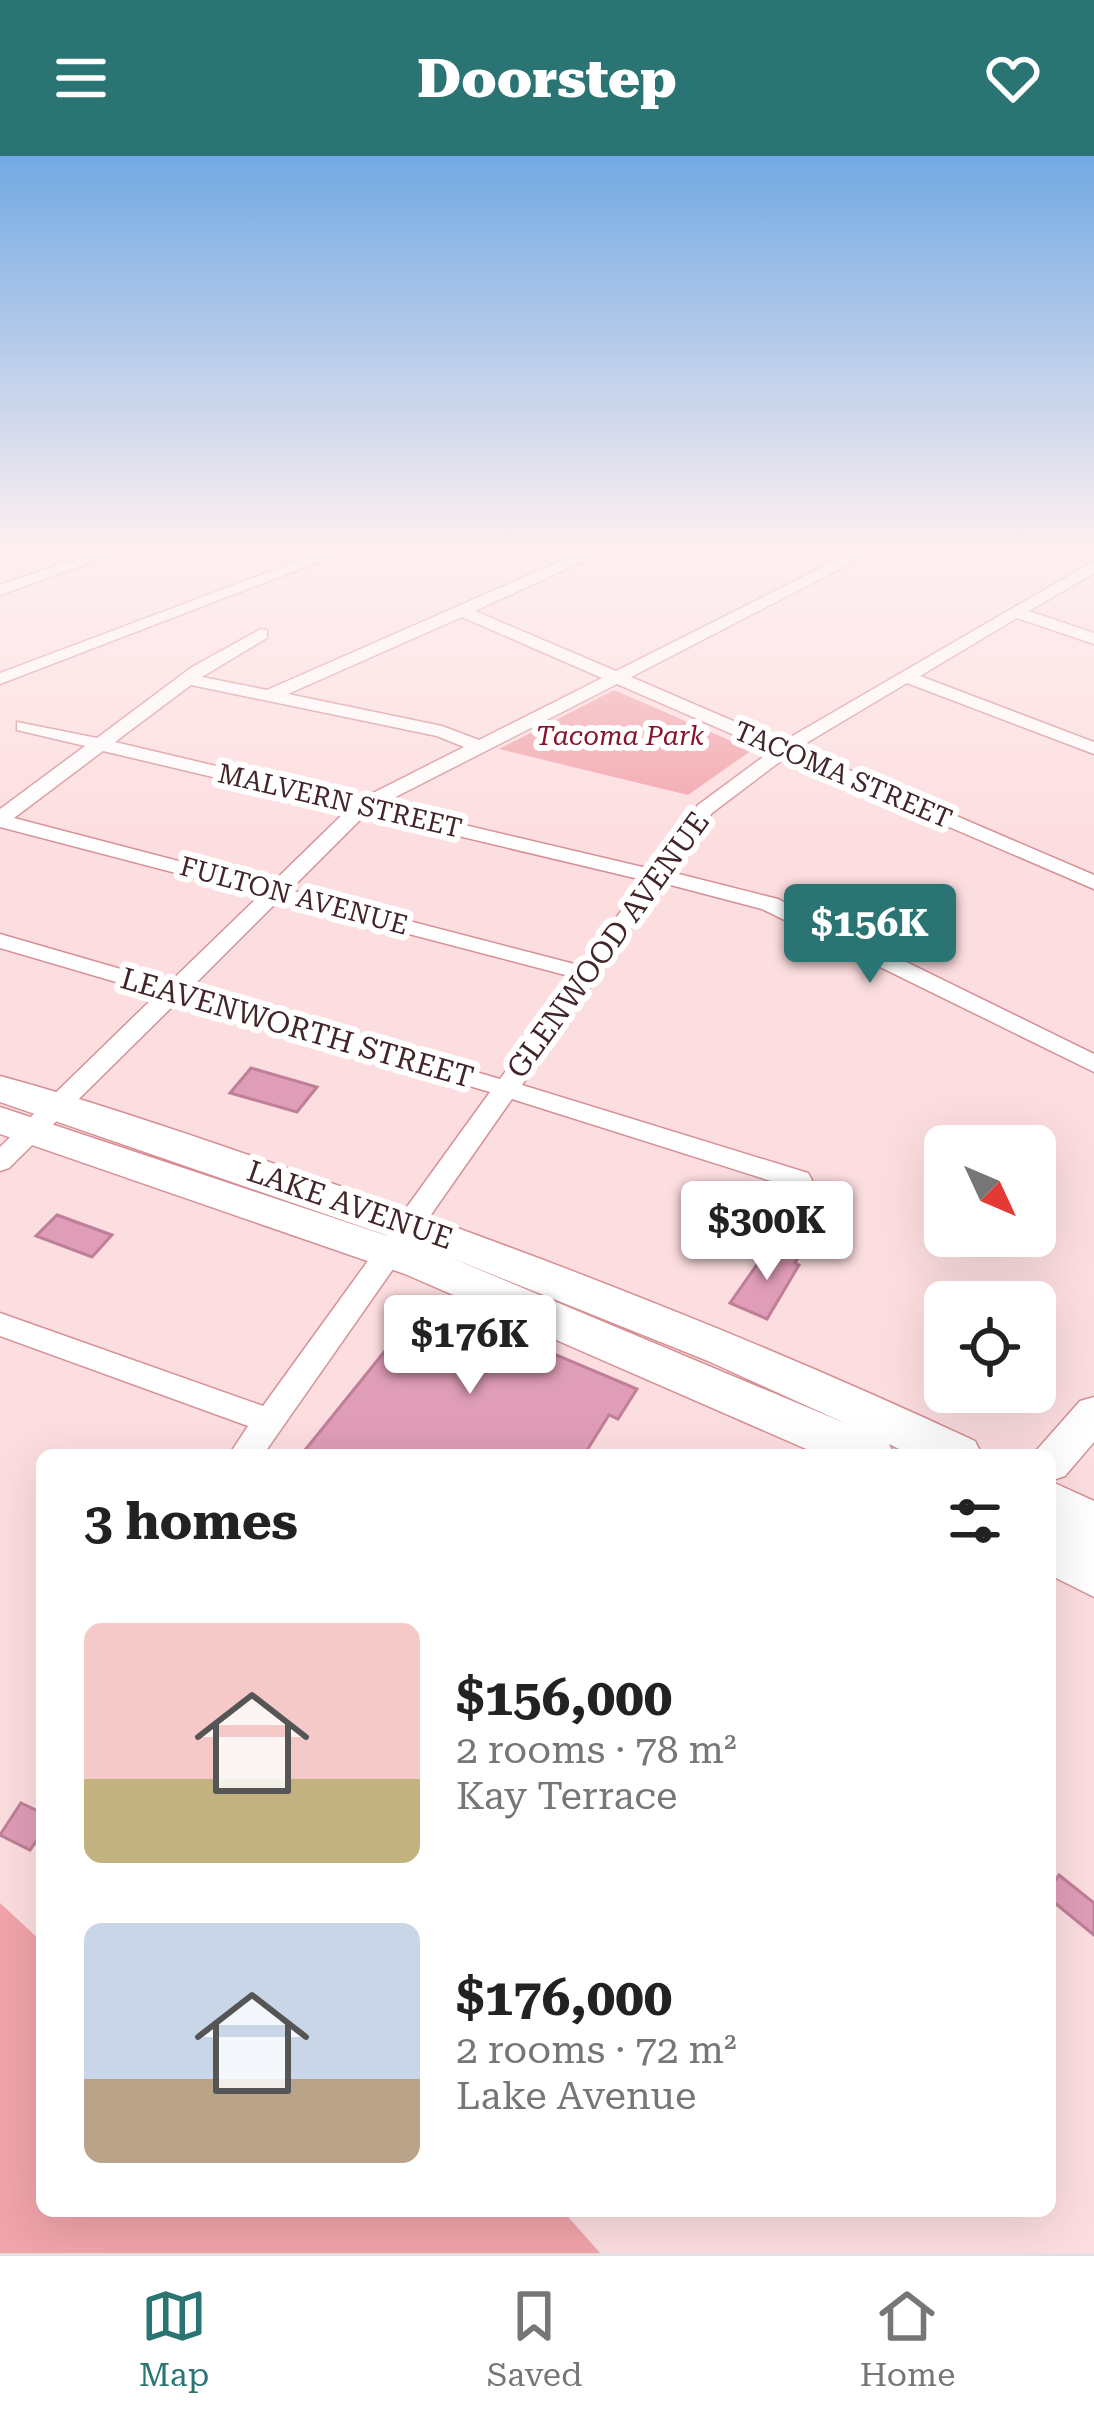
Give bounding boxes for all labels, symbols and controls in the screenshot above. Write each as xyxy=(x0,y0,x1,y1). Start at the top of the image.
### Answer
icon: menu xyxy=(48,45,114,111)
icon: heart xyxy=(980,45,1046,111)
text: Doorstep xyxy=(417,47,677,110)
street label: TACOMA STREET xyxy=(729,715,957,835)
park label: Tacoma Park xyxy=(536,720,705,752)
street label: MALVERN STREET xyxy=(215,757,465,845)
street label: GLENWOOD AVENUE xyxy=(499,805,716,1085)
street label: FULTON AVENUE xyxy=(176,850,412,942)
pin: $156K xyxy=(786,884,954,986)
text: $156K xyxy=(811,900,929,946)
street label: LEAVENWORTH STREET xyxy=(117,960,478,1095)
north arrow xyxy=(924,1125,1056,1257)
map controls xyxy=(924,1125,1056,1413)
street label: LAKE AVENUE xyxy=(243,1153,458,1256)
pin: $300K xyxy=(683,1181,851,1283)
text: $300K xyxy=(708,1197,826,1243)
button: locate xyxy=(924,1281,1056,1413)
pin: $176K xyxy=(386,1295,554,1397)
text: $176K xyxy=(411,1311,529,1357)
icon: filters xyxy=(942,1488,1008,1554)
text: 3 homes xyxy=(84,1492,298,1551)
text: $156,000 xyxy=(456,1668,672,1727)
icon: home xyxy=(180,1671,324,1815)
text: 2 rooms · 78 m² xyxy=(456,1727,737,1773)
text: Kay Terrace xyxy=(456,1773,677,1819)
text: $176,000 xyxy=(456,1968,672,2027)
icon: home xyxy=(180,1971,324,2115)
text: 2 rooms · 72 m² xyxy=(456,2027,737,2073)
text: Lake Avenue xyxy=(456,2073,696,2119)
tab: Map xyxy=(139,2283,209,2394)
tab: Saved xyxy=(487,2283,582,2394)
tab: Home xyxy=(860,2283,955,2394)

